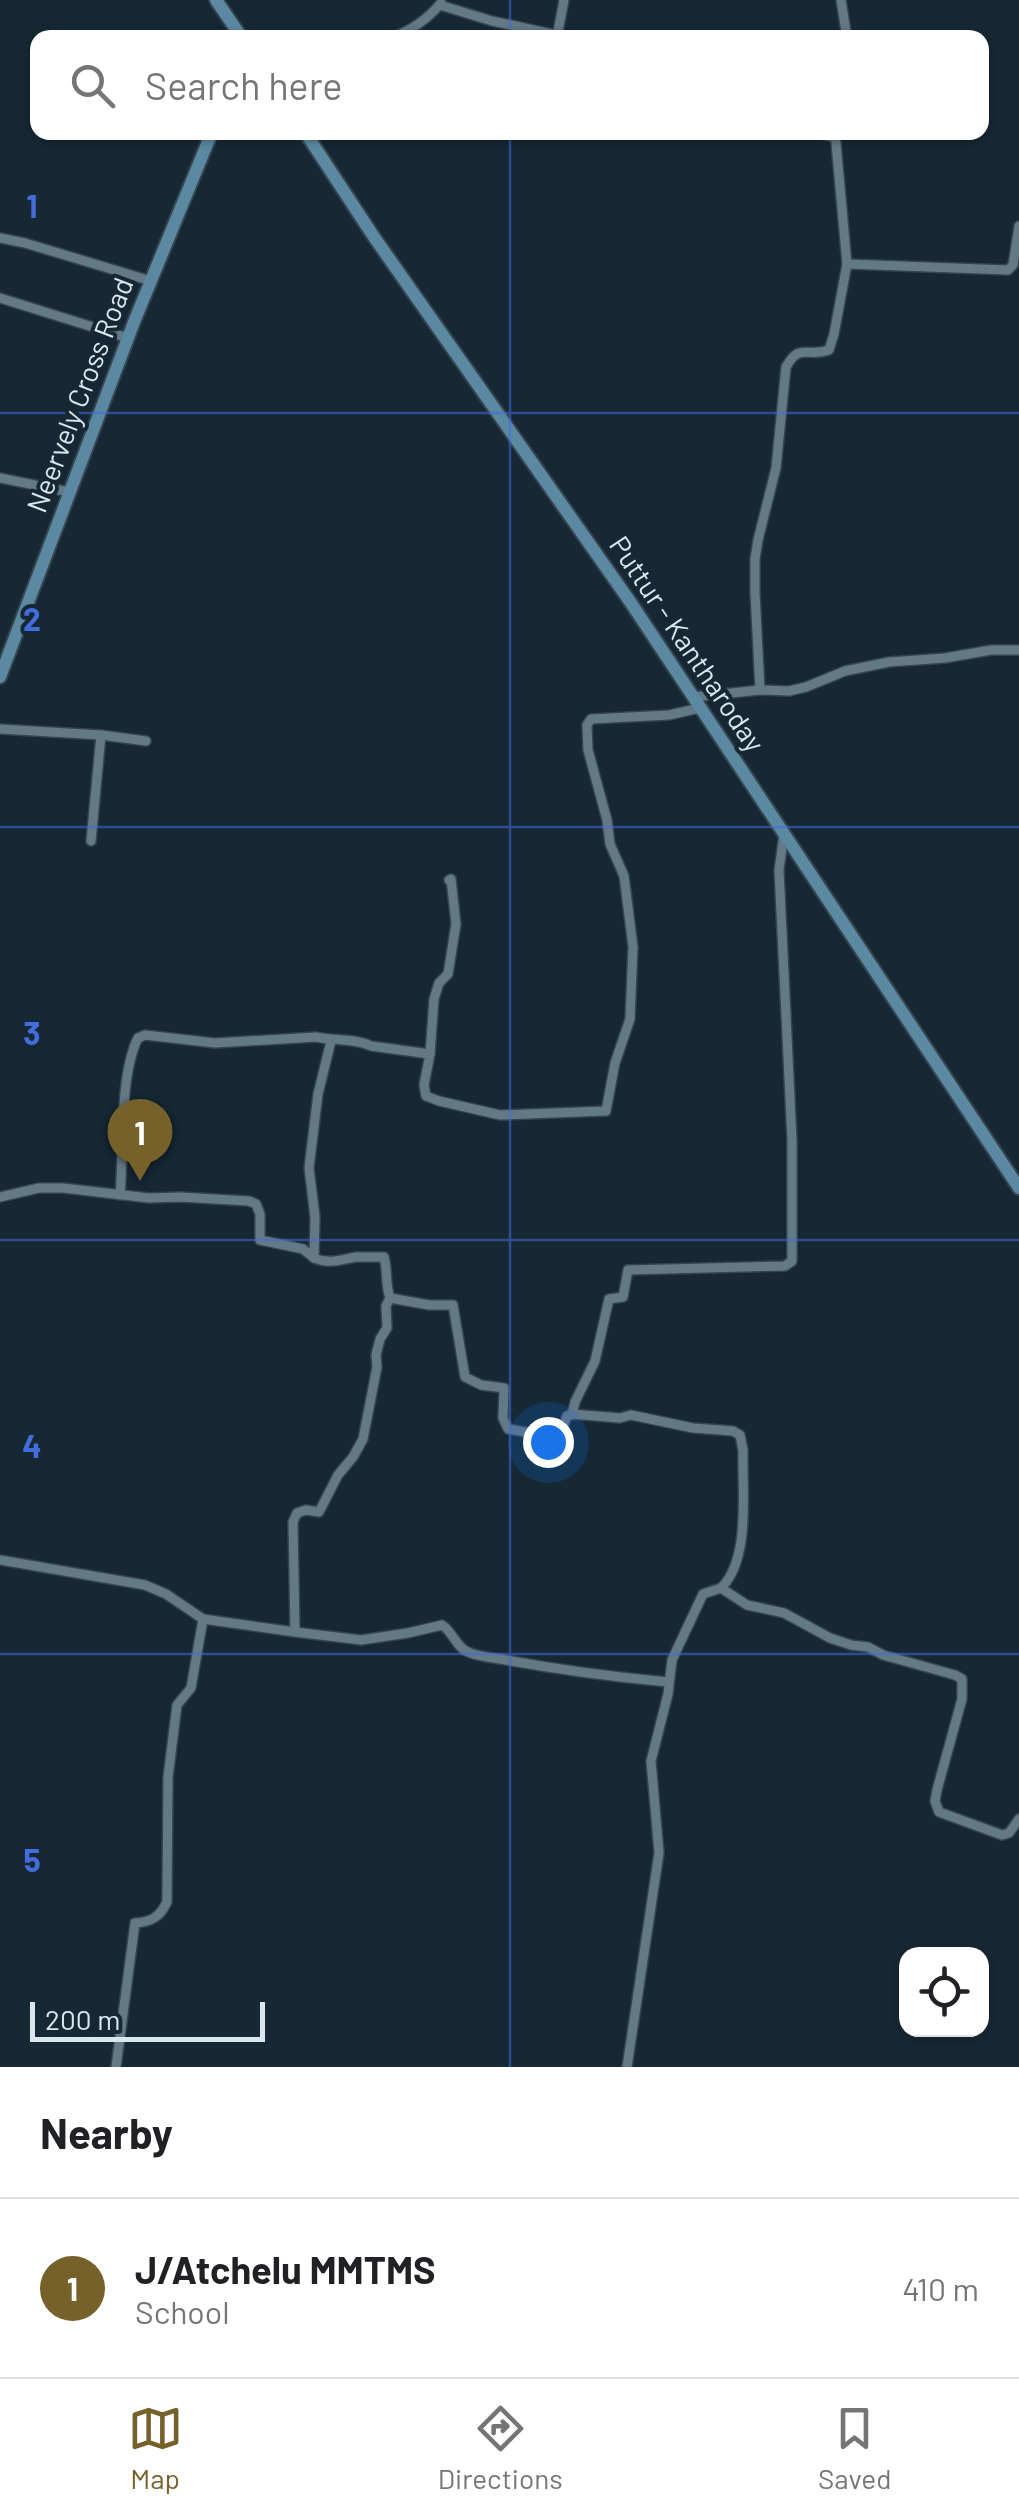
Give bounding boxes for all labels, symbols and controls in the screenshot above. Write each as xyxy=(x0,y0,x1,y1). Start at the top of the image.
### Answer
search box xyxy=(30,30,989,140)
icon: search xyxy=(65,58,120,113)
text: Search here xyxy=(145,62,343,108)
text: 1 xyxy=(26,186,38,224)
street label: Neervely Cross Road xyxy=(19,272,140,517)
street label: Puttur - Kantharoday xyxy=(603,529,773,758)
text: 2 xyxy=(23,599,41,637)
text: 3 xyxy=(23,1013,41,1051)
pin: 1 xyxy=(108,1098,172,1181)
your location xyxy=(523,1417,574,1468)
text: 4 xyxy=(22,1426,42,1464)
text: 5 xyxy=(23,1840,41,1878)
map controls xyxy=(899,1947,989,2037)
button: locate xyxy=(899,1947,989,2037)
scale bar xyxy=(30,1997,265,2042)
text: 200 m xyxy=(45,2002,120,2036)
text: Nearby xyxy=(40,2107,173,2157)
text: J/Atchelu MMTMS xyxy=(135,2246,436,2292)
text: 1 xyxy=(67,2269,78,2307)
text: 410 m xyxy=(902,2269,979,2307)
text: School xyxy=(135,2292,230,2330)
tab: Map xyxy=(128,2401,183,2495)
tab: Directions xyxy=(438,2401,563,2495)
tab: Saved xyxy=(818,2401,891,2495)

